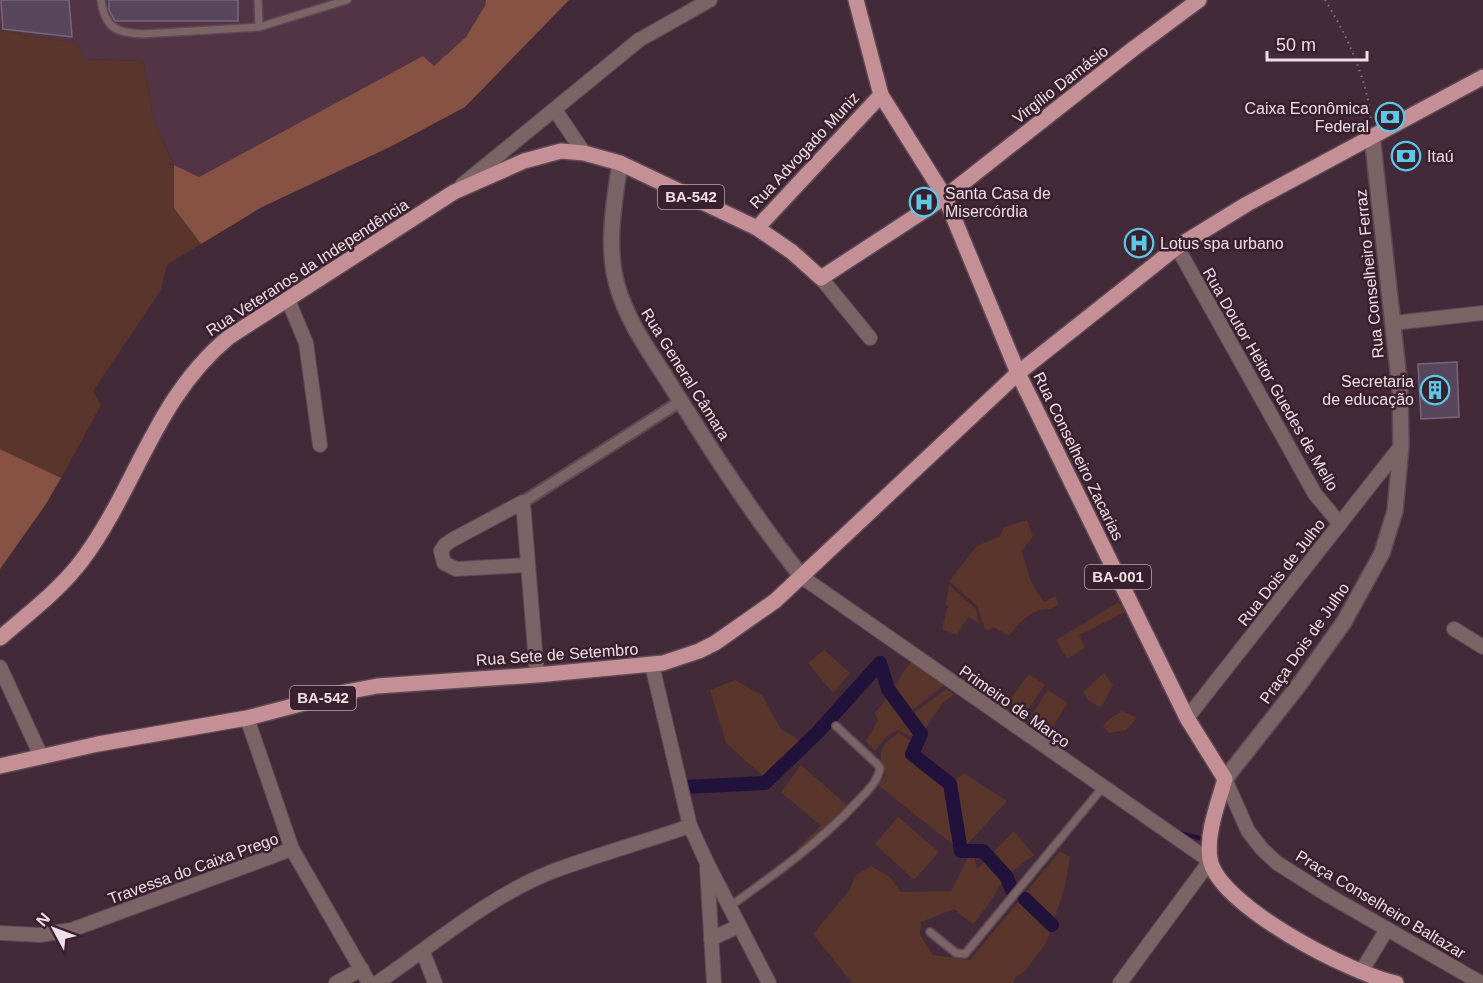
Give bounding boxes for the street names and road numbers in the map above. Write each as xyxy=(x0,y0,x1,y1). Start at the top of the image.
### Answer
street label: Virgílio Damásio xyxy=(1009,42,1111,127)
street label: Rua Advogado Muniz xyxy=(746,89,862,212)
road number: BA-542 xyxy=(658,185,724,209)
street label: Rua Conselheiro Ferraz xyxy=(1352,189,1387,359)
street label: Rua Veteranos da Independência xyxy=(203,196,412,339)
street label: Rua Doutor Heitor Guedes de Mello xyxy=(1200,265,1342,494)
street label: Rua General Câmara xyxy=(638,305,733,443)
street label: Rua Conselheiro Zacarias xyxy=(1030,369,1127,543)
street label: Rua Dois de Julho xyxy=(1234,515,1328,629)
road number: BA-001 xyxy=(1085,565,1151,589)
street label: Praça Dois de Julho xyxy=(1256,580,1352,707)
street label: Rua Sete de Setembro xyxy=(475,640,639,669)
street label: Primeiro de Março xyxy=(956,662,1073,751)
road number: BA-542 xyxy=(290,686,356,710)
street label: Travessa do Caixa Prego xyxy=(106,830,281,907)
street label: Praça Conselheiro Baltazar xyxy=(1293,847,1469,962)

